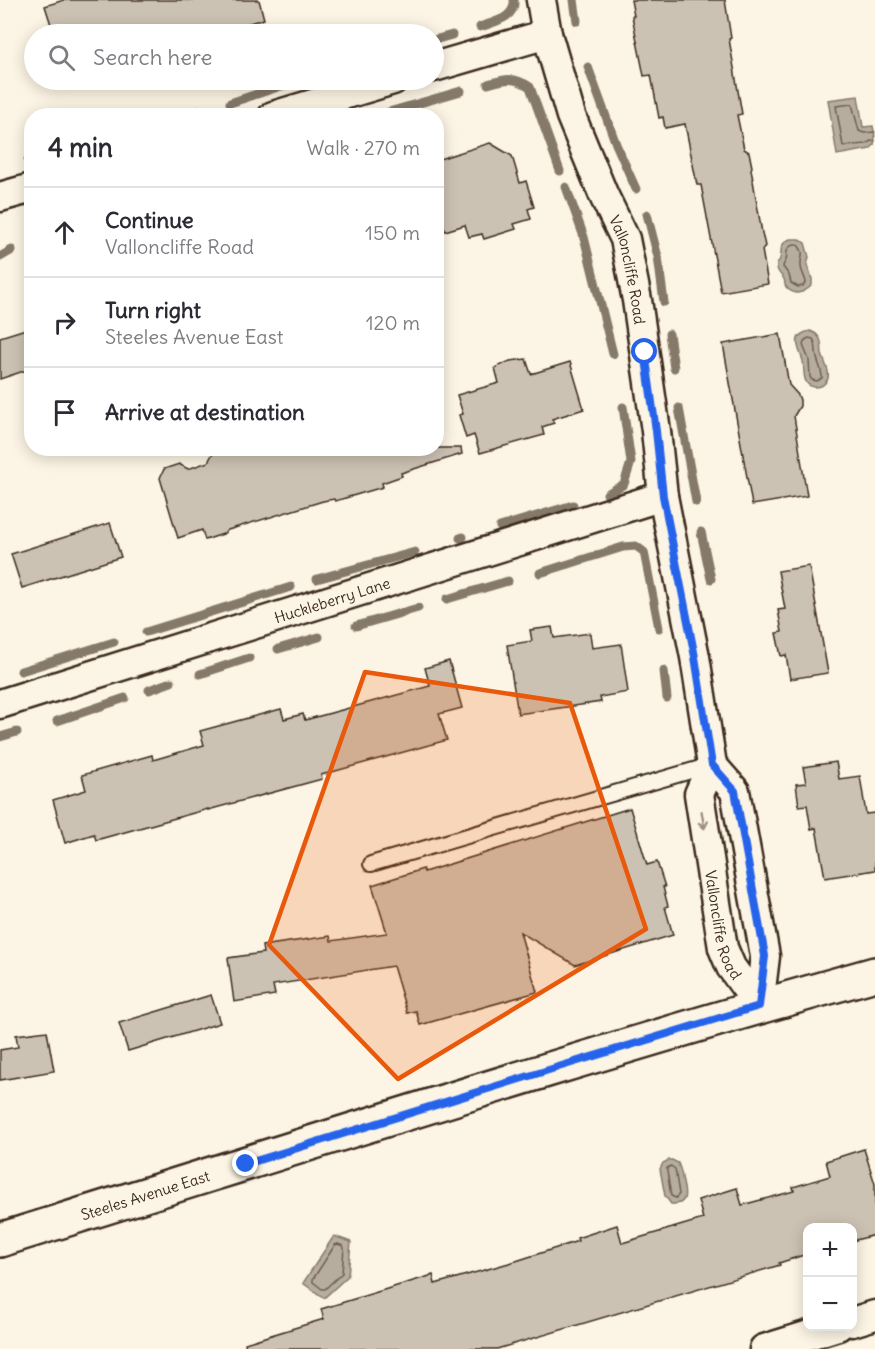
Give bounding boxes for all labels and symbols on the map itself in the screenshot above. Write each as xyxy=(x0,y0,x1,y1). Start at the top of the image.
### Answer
street label: Valloncliffe Road xyxy=(605,212,650,326)
route start xyxy=(631,338,657,364)
street label: Huckleberry Lane xyxy=(272,573,392,627)
one-way arrow xyxy=(698,810,709,829)
street label: Valloncliffe Road xyxy=(702,869,746,983)
route end xyxy=(232,1150,258,1176)
street label: Steeles Avenue East xyxy=(78,1166,212,1224)

